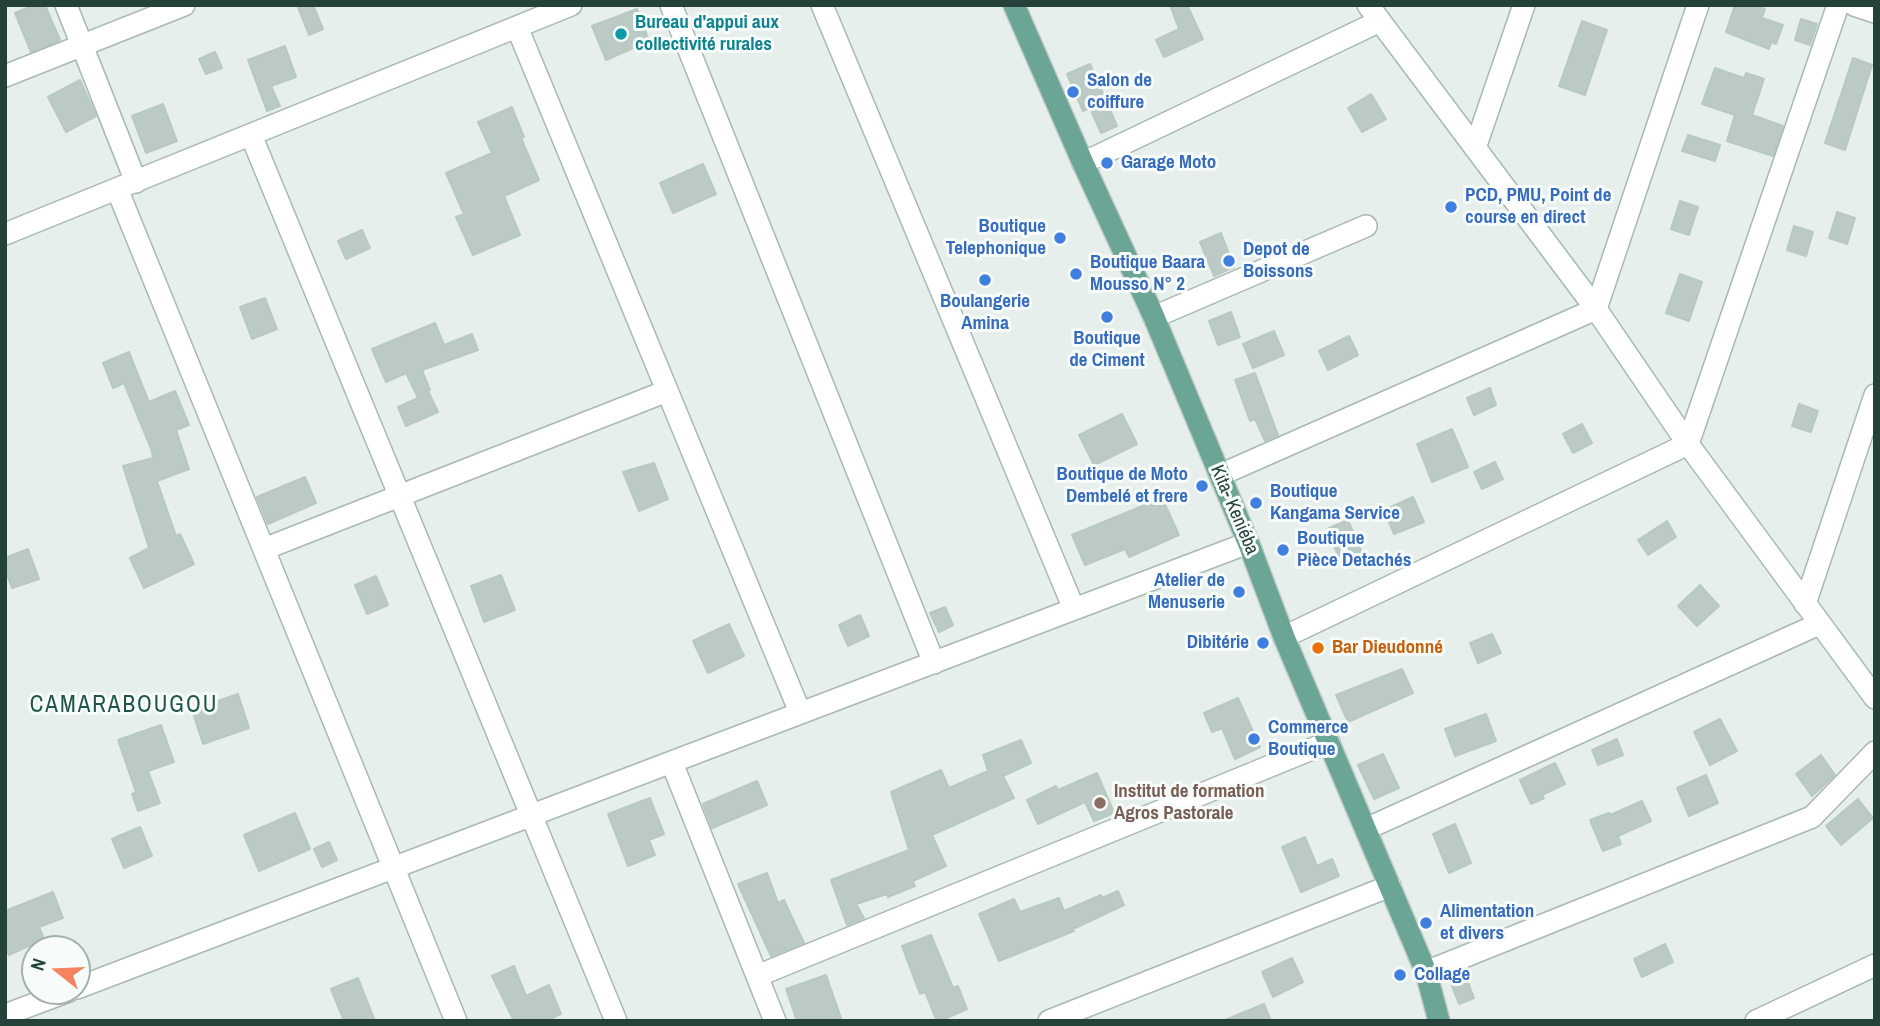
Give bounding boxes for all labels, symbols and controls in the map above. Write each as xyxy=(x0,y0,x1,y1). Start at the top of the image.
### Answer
place label: Bureau d'appui aux collectivité rurales xyxy=(635,12,779,56)
marker: Bureau d'appui aux collectivité rurales xyxy=(613,26,629,42)
place label: Salon de coiffure xyxy=(1087,70,1152,114)
marker: Salon de coiffure xyxy=(1065,84,1081,100)
place label: Garage Moto xyxy=(1121,152,1216,174)
marker: Garage Moto xyxy=(1099,155,1115,171)
place label: PCD, PMU, Point de course en direct xyxy=(1465,185,1611,229)
marker: PCD, PMU, Point de course en direct xyxy=(1443,199,1459,215)
place label: Boutique Telephonique xyxy=(946,216,1046,260)
marker: Boutique Telephonique xyxy=(1052,230,1068,246)
place label: Depot de Boissons xyxy=(1243,239,1313,283)
place label: Boutique Baara Mousso N° 2 xyxy=(1090,252,1205,296)
marker: Depot de Boissons xyxy=(1221,253,1237,269)
marker: Boutique Baara Mousso N° 2 xyxy=(1068,266,1084,282)
marker: Boulangerie Amina xyxy=(977,272,993,288)
place label: Boulangerie Amina xyxy=(940,291,1030,335)
marker: Boutique de Ciment xyxy=(1099,309,1115,325)
place label: Boutique de Ciment xyxy=(1069,328,1145,372)
street label: Kita- Keniéba xyxy=(1205,462,1263,558)
place label: Boutique de Moto Dembelé et frere xyxy=(1056,464,1188,508)
marker: Boutique de Moto Dembelé et frere xyxy=(1194,478,1210,494)
place label: Boutique Kangama Service xyxy=(1270,481,1400,525)
marker: Boutique Kangama Service xyxy=(1248,495,1264,511)
place label: Boutique Pièce Detachés xyxy=(1297,528,1411,572)
marker: Boutique Pièce Detachés xyxy=(1275,542,1291,558)
place label: Atelier de Menuserie xyxy=(1148,570,1225,614)
marker: Atelier de Menuserie xyxy=(1231,584,1247,600)
place label: Dibitérie xyxy=(1187,632,1249,654)
marker: Dibitérie xyxy=(1255,635,1271,651)
place label: Bar Dieudonné xyxy=(1332,637,1443,659)
marker: Bar Dieudonné xyxy=(1310,640,1326,656)
district label: CAMARABOUGOU xyxy=(31,692,217,720)
place label: Commerce Boutique xyxy=(1268,717,1349,761)
marker: Commerce Boutique xyxy=(1246,731,1262,747)
place label: Institut de formation Agros Pastorale xyxy=(1114,781,1265,825)
marker: Institut de formation Agros Pastorale xyxy=(1092,795,1108,811)
place label: Alimentation et divers xyxy=(1440,901,1534,945)
marker: Alimentation et divers xyxy=(1418,915,1434,931)
north arrow xyxy=(21,935,91,1005)
text: N xyxy=(24,955,52,973)
place label: Collage xyxy=(1414,964,1470,986)
marker: Collage xyxy=(1392,967,1408,983)

